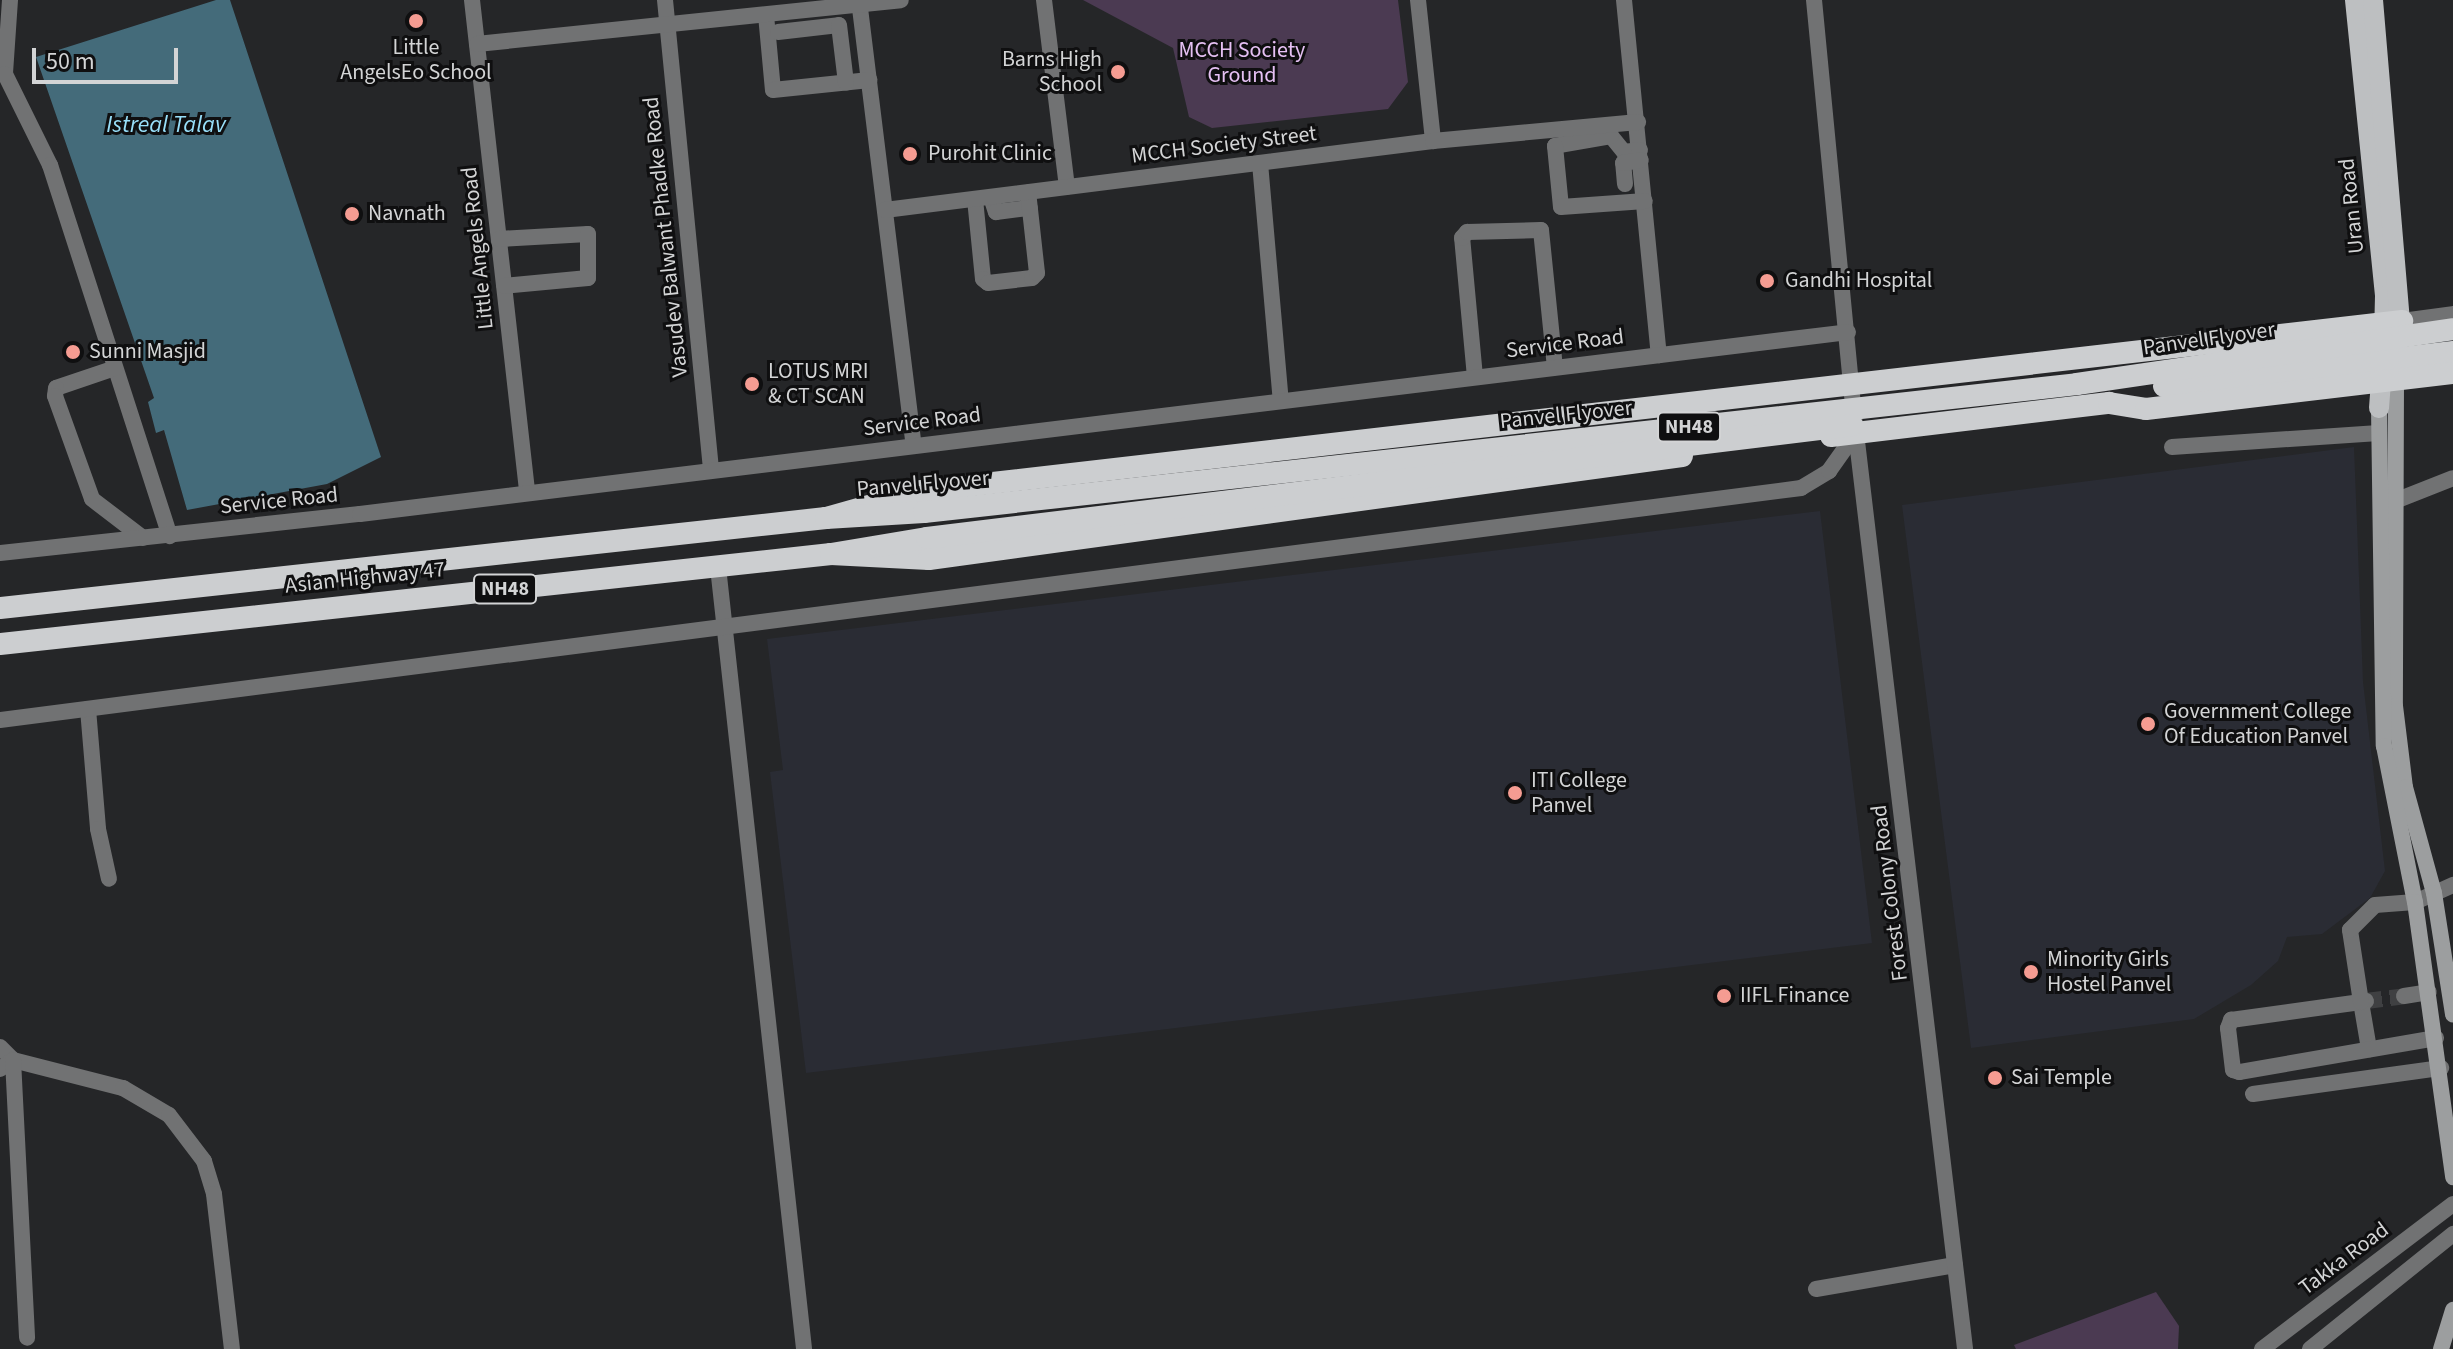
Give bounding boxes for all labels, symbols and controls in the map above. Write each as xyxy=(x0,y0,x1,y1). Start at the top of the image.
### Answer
marker: Little AngelsEo School xyxy=(407,12,425,30)
scale bar xyxy=(36,32,182,82)
place label: Little AngelsEo School xyxy=(340,34,492,86)
park label: MCCH Society Ground xyxy=(1179,37,1305,88)
text: 50 m xyxy=(46,44,95,79)
place label: Barns High School xyxy=(1002,46,1102,98)
marker: Barns High School xyxy=(1109,63,1127,81)
street label: Vasudev Balwant Phadke Road xyxy=(638,95,694,379)
water label: Istreal Talav xyxy=(106,111,226,139)
street label: MCCH Society Street xyxy=(1130,121,1318,169)
place label: Purohit Clinic xyxy=(928,141,1052,167)
marker: Purohit Clinic xyxy=(899,143,921,165)
street label: Uran Road xyxy=(2334,157,2370,255)
street label: Little Angels Road xyxy=(456,165,500,331)
place label: Navnath xyxy=(368,201,446,227)
marker: Navnath xyxy=(343,205,361,223)
place label: Gandhi Hospital xyxy=(1785,268,1932,294)
marker: Gandhi Hospital xyxy=(1756,270,1778,292)
street label: Panvel Flyover xyxy=(2141,317,2277,361)
street label: Service Road xyxy=(1505,324,1625,364)
place label: Sunni Masjid xyxy=(89,339,206,365)
marker: Sunni Masjid xyxy=(64,343,82,361)
place label: LOTUS MRI & CT SCAN xyxy=(768,358,868,410)
marker: LOTUS MRI & CT SCAN xyxy=(743,375,761,393)
street label: Panvel Flyover xyxy=(1498,395,1634,435)
street label: Service Road xyxy=(862,402,982,442)
road number: NH48 xyxy=(1657,411,1721,443)
street label: Panvel Flyover xyxy=(856,465,990,503)
street label: Service Road xyxy=(219,482,339,520)
street label: Asian Highway 47 xyxy=(284,556,446,600)
road number: NH48 xyxy=(473,573,537,605)
place label: Government College Of Education Panvel xyxy=(2164,698,2351,750)
marker: Government College Of Education Panvel xyxy=(2139,715,2157,733)
place label: ITI College Panvel xyxy=(1531,767,1627,818)
marker: ITI College Panvel xyxy=(1506,784,1524,802)
street label: Forest Colony Road xyxy=(1866,803,1914,983)
place label: Minority Girls Hostel Panvel xyxy=(2047,946,2171,998)
marker: Minority Girls Hostel Panvel xyxy=(2022,963,2040,981)
place label: IIFL Finance xyxy=(1740,983,1849,1009)
marker: IIFL Finance xyxy=(1715,987,1733,1005)
place label: Sai Temple xyxy=(2011,1065,2112,1091)
marker: Sai Temple xyxy=(1986,1069,2004,1087)
street label: Takka Road xyxy=(2294,1217,2394,1301)

